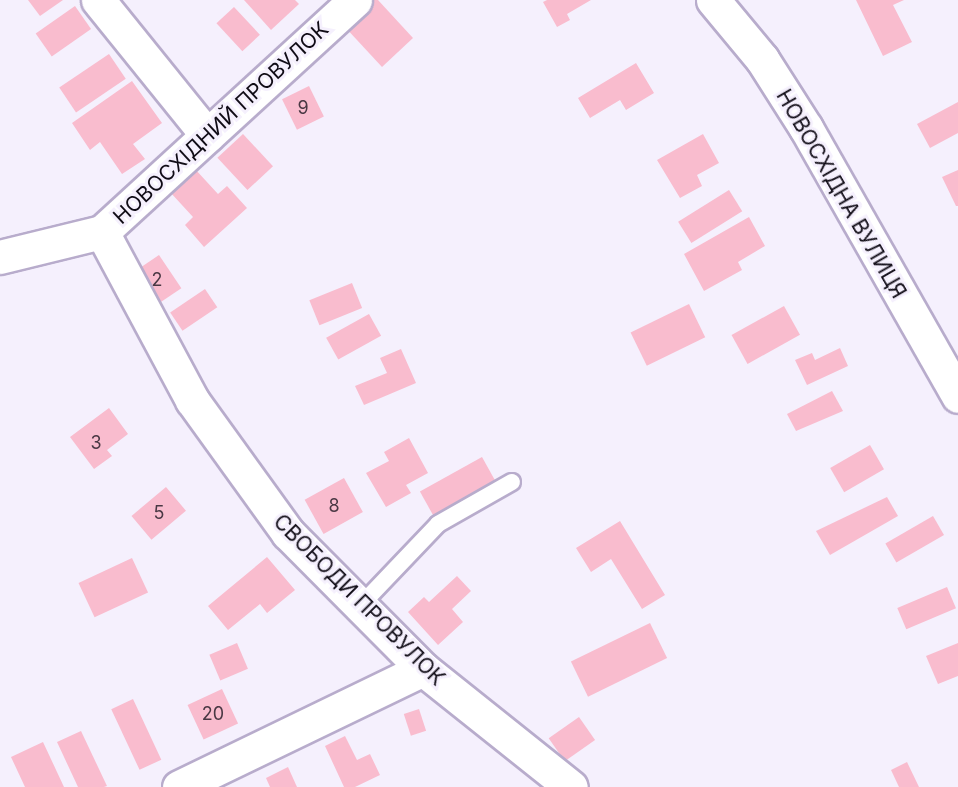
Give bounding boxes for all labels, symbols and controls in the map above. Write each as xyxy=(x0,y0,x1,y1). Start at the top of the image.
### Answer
street label: НОВОСХІДНИЙ ПРОВУЛОК xyxy=(108,17,334,229)
street label: НОВОСХІДНА ВУЛИЦЯ xyxy=(771,85,911,303)
house number: 9 xyxy=(297,97,309,119)
house number: 2 xyxy=(152,269,162,291)
house number: 3 xyxy=(90,432,102,454)
house number: 8 xyxy=(328,495,340,517)
house number: 5 xyxy=(154,502,164,524)
street label: СВОБОДИ ПРОВУЛОК xyxy=(268,509,450,691)
house number: 20 xyxy=(202,703,224,725)

